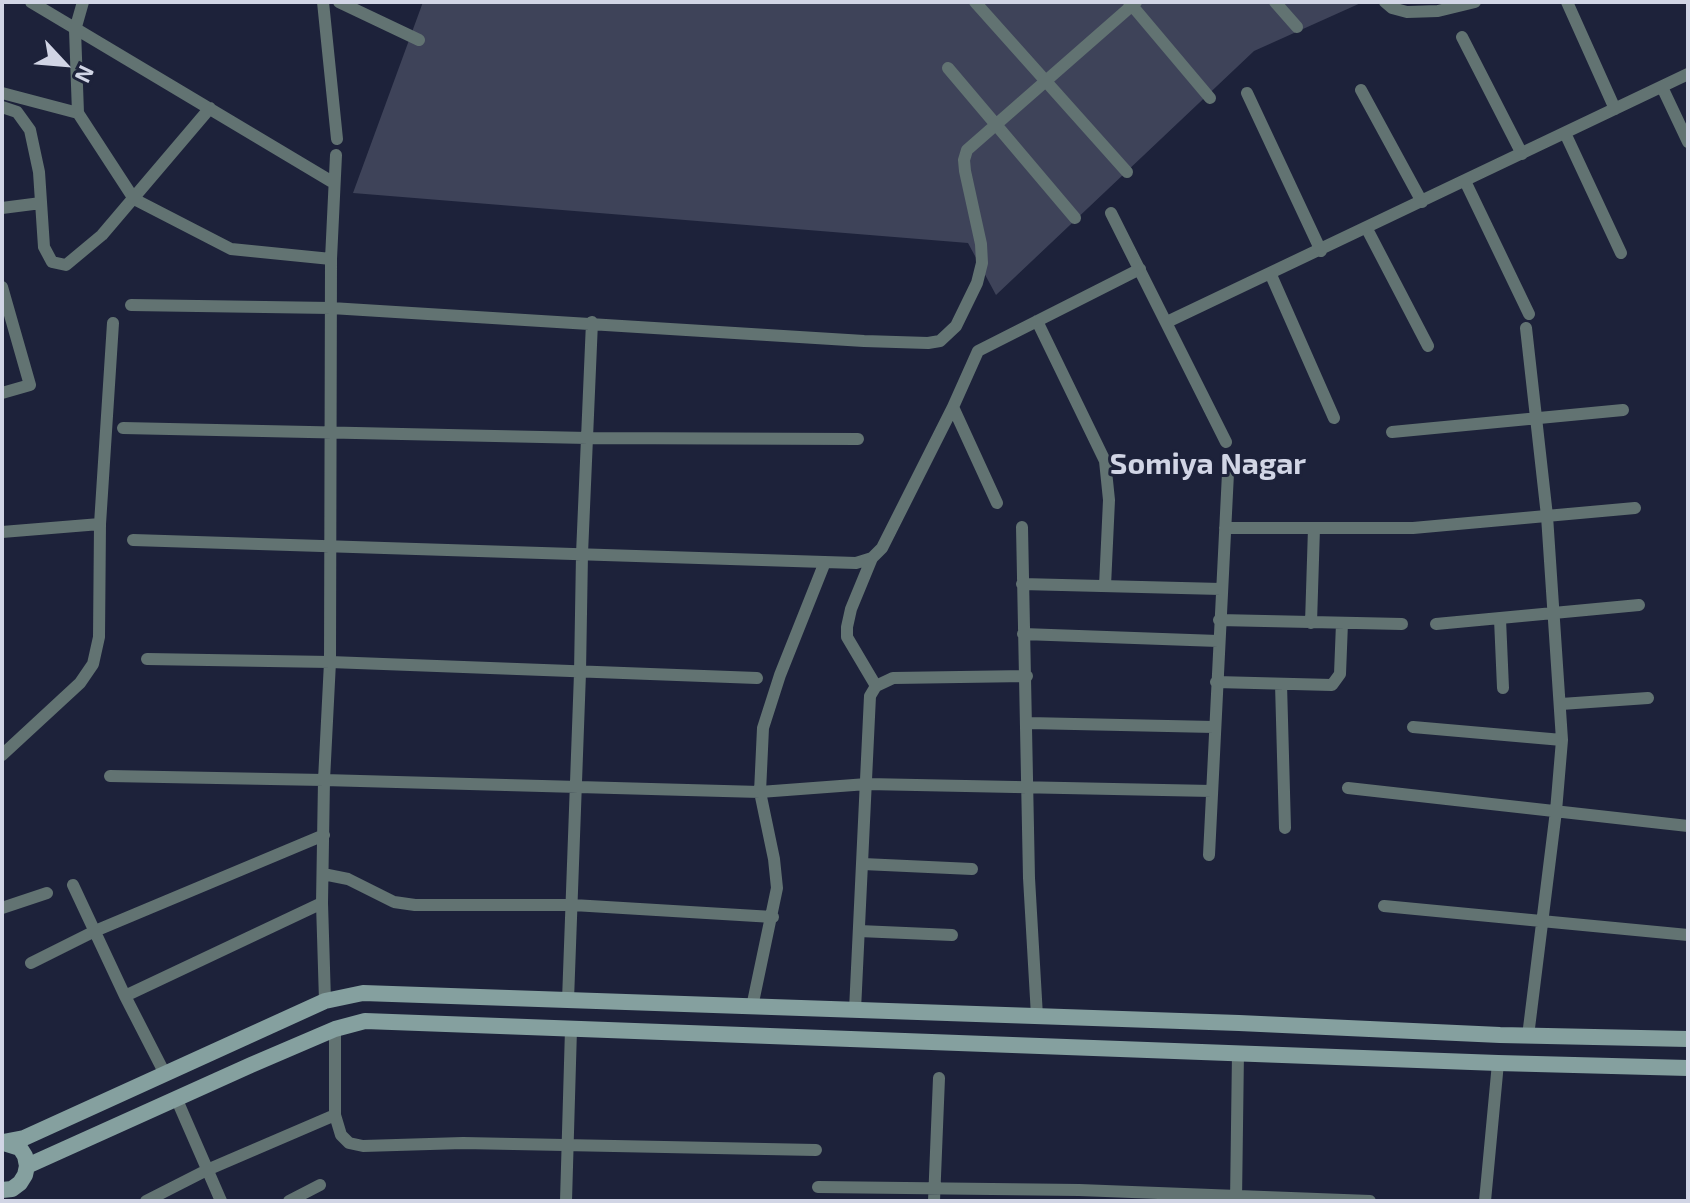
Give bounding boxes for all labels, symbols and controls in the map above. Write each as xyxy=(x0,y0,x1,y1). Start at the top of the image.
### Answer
north arrow xyxy=(24,24,104,104)
text: N xyxy=(70,62,101,87)
district label: Somiya Nagar xyxy=(1110,446,1306,482)

